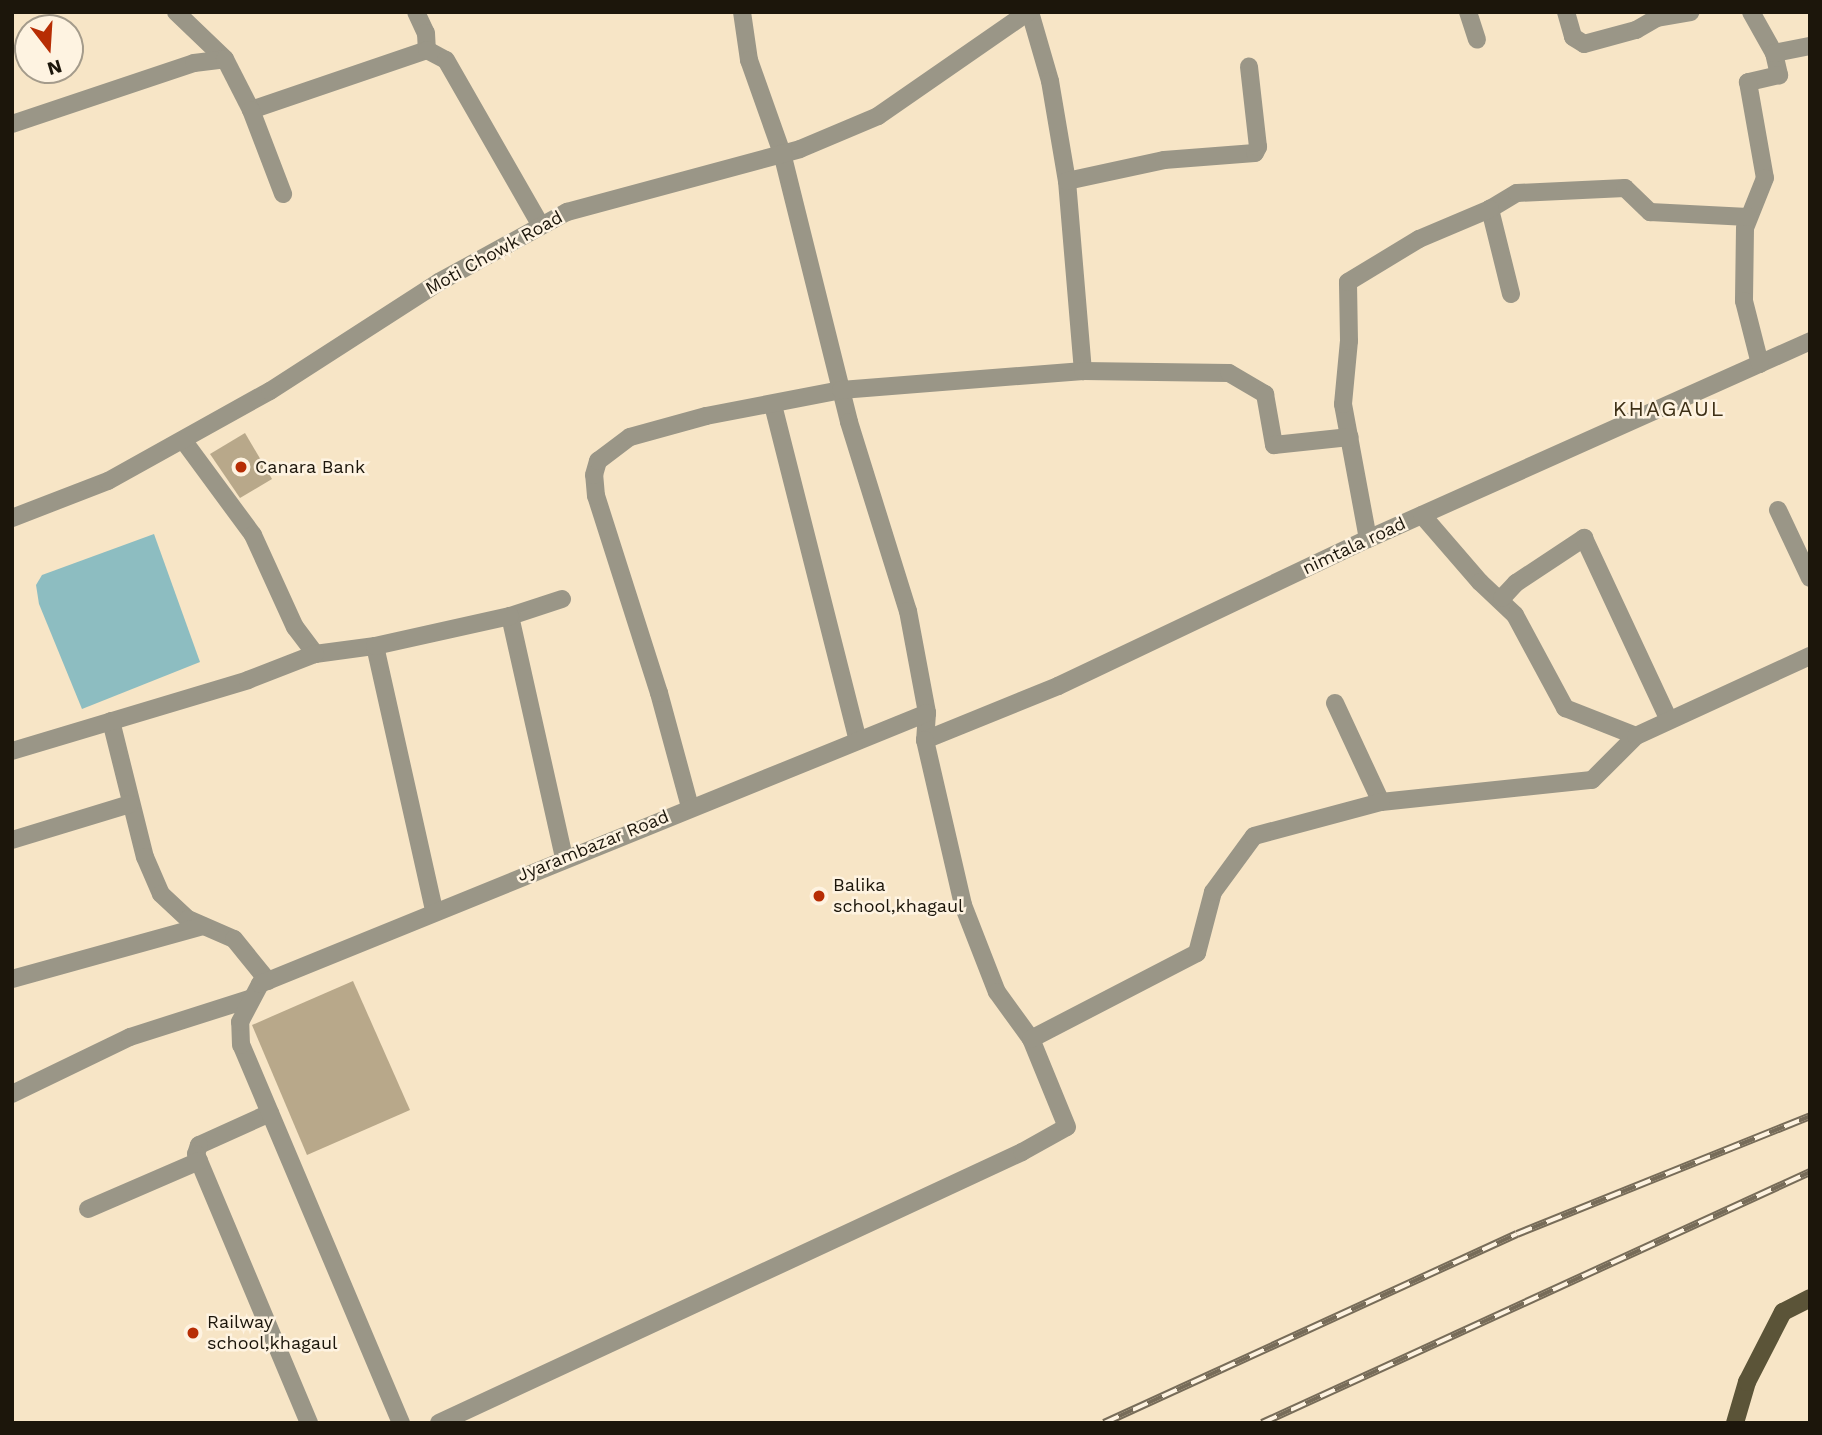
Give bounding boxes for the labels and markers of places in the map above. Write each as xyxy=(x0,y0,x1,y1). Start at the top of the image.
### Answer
place label: Canara Bank xyxy=(255,456,366,478)
marker: Canara Bank xyxy=(233,459,249,475)
place label: Balika school,khagaul xyxy=(833,875,964,917)
marker: Balika school,khagaul xyxy=(811,888,827,904)
place label: Railway school,khagaul xyxy=(207,1312,338,1354)
marker: Railway school,khagaul xyxy=(185,1325,201,1341)

